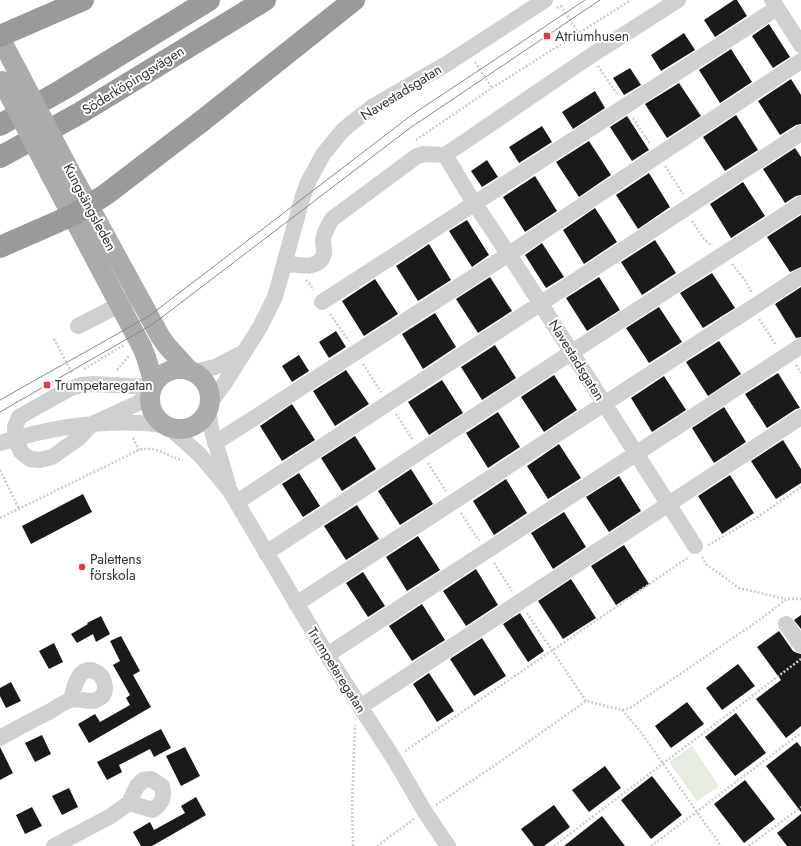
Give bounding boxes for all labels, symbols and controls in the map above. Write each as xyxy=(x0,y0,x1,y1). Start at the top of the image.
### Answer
place label: Atriumhusen xyxy=(555,26,629,46)
marker: Atriumhusen xyxy=(542,31,552,41)
street label: Söderköpingsvägen xyxy=(78,41,188,119)
street label: Navestadsgatan xyxy=(357,59,445,125)
street label: Kungsängsleden xyxy=(59,160,121,254)
street label: Navestadsgatan xyxy=(544,316,610,404)
place label: Trumpetaregatan xyxy=(55,375,153,395)
marker: Trumpetaregatan xyxy=(42,380,52,390)
place label: Palettens förskola xyxy=(90,549,142,585)
marker: Palettens förskola xyxy=(77,562,87,572)
street label: Trumpetaregatan xyxy=(303,623,371,717)

